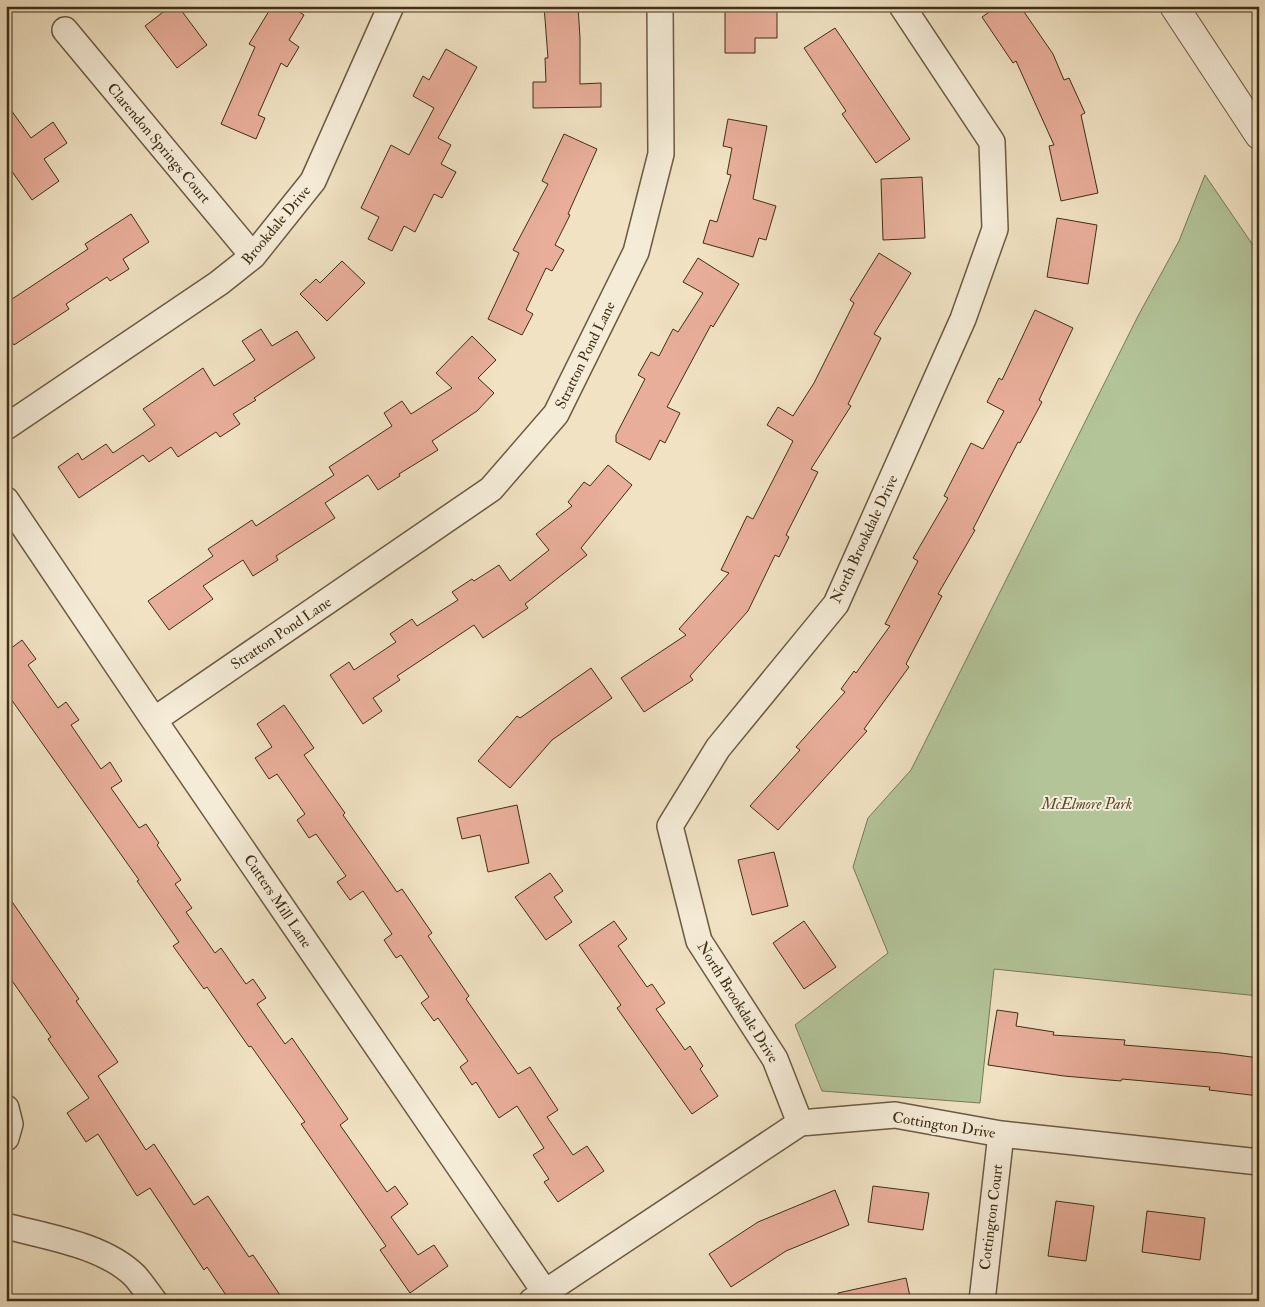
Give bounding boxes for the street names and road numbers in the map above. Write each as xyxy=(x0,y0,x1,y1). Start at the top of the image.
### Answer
street label: Clarendon Springs Court xyxy=(102,79,215,208)
street label: Brookdale Drive xyxy=(238,182,315,269)
street label: Stratton Pond Lane xyxy=(551,298,620,412)
street label: North Brookdale Drive xyxy=(826,472,903,606)
street label: Stratton Pond Lane xyxy=(227,593,335,674)
street label: Cutters Mill Lane xyxy=(239,851,316,952)
street label: North Brookdale Drive xyxy=(693,938,783,1066)
street label: Cottington Drive xyxy=(891,1108,997,1143)
street label: Cottington Court xyxy=(976,1163,1007,1271)

